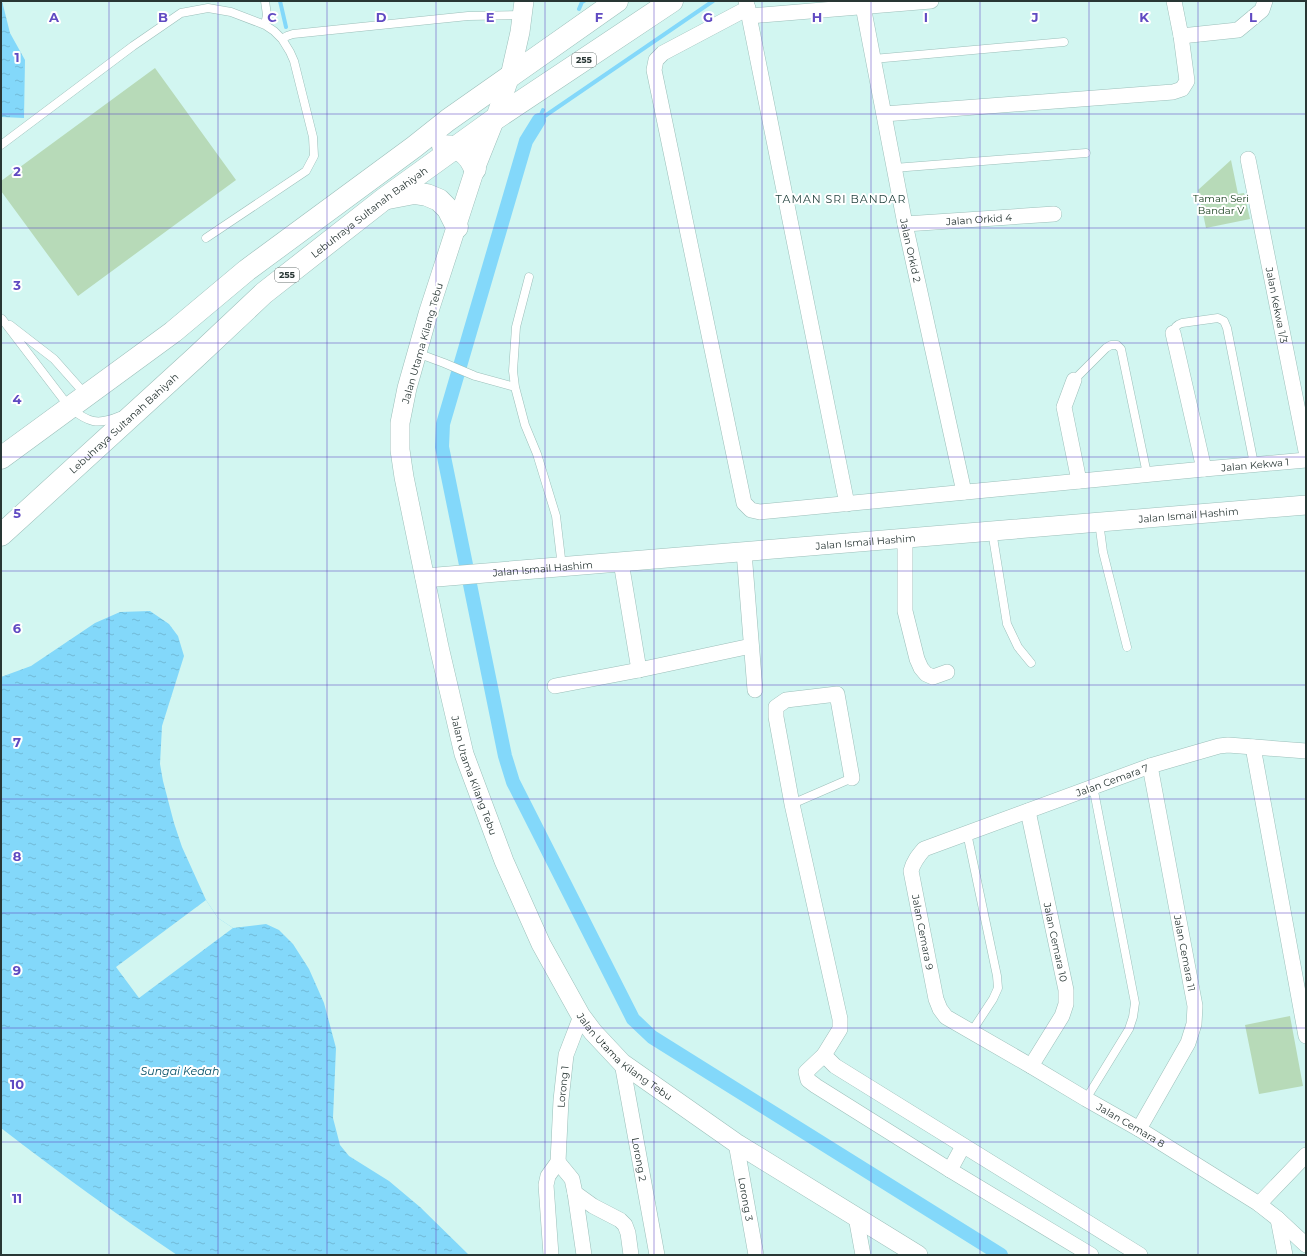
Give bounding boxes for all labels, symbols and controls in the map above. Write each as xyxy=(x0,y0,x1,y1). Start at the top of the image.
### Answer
text: A xyxy=(48,9,60,25)
text: B xyxy=(158,9,168,25)
text: C xyxy=(267,9,277,25)
text: D xyxy=(376,9,387,25)
text: E xyxy=(486,9,495,25)
text: F xyxy=(595,9,603,25)
text: G xyxy=(703,9,713,25)
text: H xyxy=(812,9,822,25)
text: I xyxy=(924,9,928,25)
text: J xyxy=(1030,9,1039,25)
text: K xyxy=(1139,9,1149,25)
text: L xyxy=(1249,9,1257,25)
text: 1 xyxy=(14,49,20,65)
road number: 255 xyxy=(572,53,596,67)
text: 2 xyxy=(13,163,21,179)
street label: Lebuhraya Sultanah Bahiyah xyxy=(308,164,430,261)
district label: TAMAN SRI BANDAR xyxy=(776,192,906,206)
park label: Taman Seri Bandar V xyxy=(1193,192,1249,217)
street label: Jalan Orkid 4 xyxy=(945,211,1013,228)
street label: Jalan Orkid 2 xyxy=(897,216,924,284)
street label: Jalan Kekwa 1/3 xyxy=(1262,265,1291,345)
road number: 255 xyxy=(275,268,299,282)
text: 3 xyxy=(12,277,21,293)
street label: Jalan Utama Kilang Tebu xyxy=(399,281,446,406)
street label: Lebuhraya Sultanah Bahiyah xyxy=(67,370,181,477)
text: 4 xyxy=(13,391,22,407)
street label: Jalan Kekwa 1 xyxy=(1220,456,1290,475)
text: 5 xyxy=(13,505,21,521)
street label: Jalan Ismail Hashim xyxy=(1137,505,1239,526)
street label: Jalan Ismail Hashim xyxy=(814,531,916,553)
street label: Jalan Ismail Hashim xyxy=(491,558,593,579)
text: 6 xyxy=(13,620,22,636)
street label: Jalan Utama Kilang Tebu xyxy=(448,714,500,837)
text: 7 xyxy=(13,734,21,750)
street label: Jalan Cemara 7 xyxy=(1073,761,1150,800)
text: 8 xyxy=(13,848,22,864)
street label: Jalan Cemara 9 xyxy=(909,892,936,971)
street label: Jalan Cemara 10 xyxy=(1040,900,1070,983)
street label: Jalan Cemara 11 xyxy=(1171,913,1198,992)
text: 9 xyxy=(13,962,21,978)
street label: Jalan Utama Kilang Tebu xyxy=(573,1010,675,1103)
water label: Sungai Kedah xyxy=(141,1064,219,1078)
street label: Lorong 1 xyxy=(555,1065,572,1108)
text: 10 xyxy=(10,1076,24,1092)
street label: Jalan Cemara 8 xyxy=(1093,1100,1167,1151)
street label: Lorong 2 xyxy=(629,1137,649,1183)
street label: Lorong 3 xyxy=(735,1176,756,1222)
text: 11 xyxy=(12,1190,22,1206)

